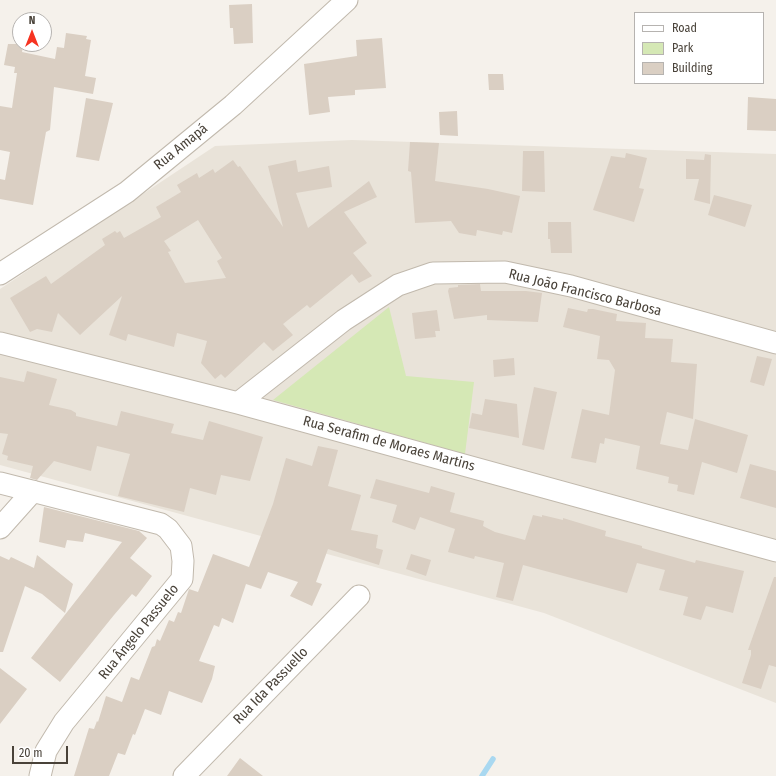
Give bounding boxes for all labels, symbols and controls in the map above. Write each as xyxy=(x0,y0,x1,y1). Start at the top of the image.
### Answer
north arrow xyxy=(12,12,52,52)
legend xyxy=(634,12,764,84)
text: N xyxy=(29,14,35,27)
text: Road xyxy=(672,21,697,35)
text: Park xyxy=(672,41,693,55)
text: Building xyxy=(672,61,712,75)
street label: Rua Amapá xyxy=(151,120,211,174)
street label: Rua João Francisco Barbosa xyxy=(507,266,663,320)
street label: Rua Serafim de Moraes Martins xyxy=(301,413,477,475)
street label: Rua Ângelo Passuelo xyxy=(95,581,183,683)
street label: Rua Ida Passuello xyxy=(230,644,312,728)
scale bar xyxy=(14,738,70,764)
text: 20 m xyxy=(19,746,43,760)

